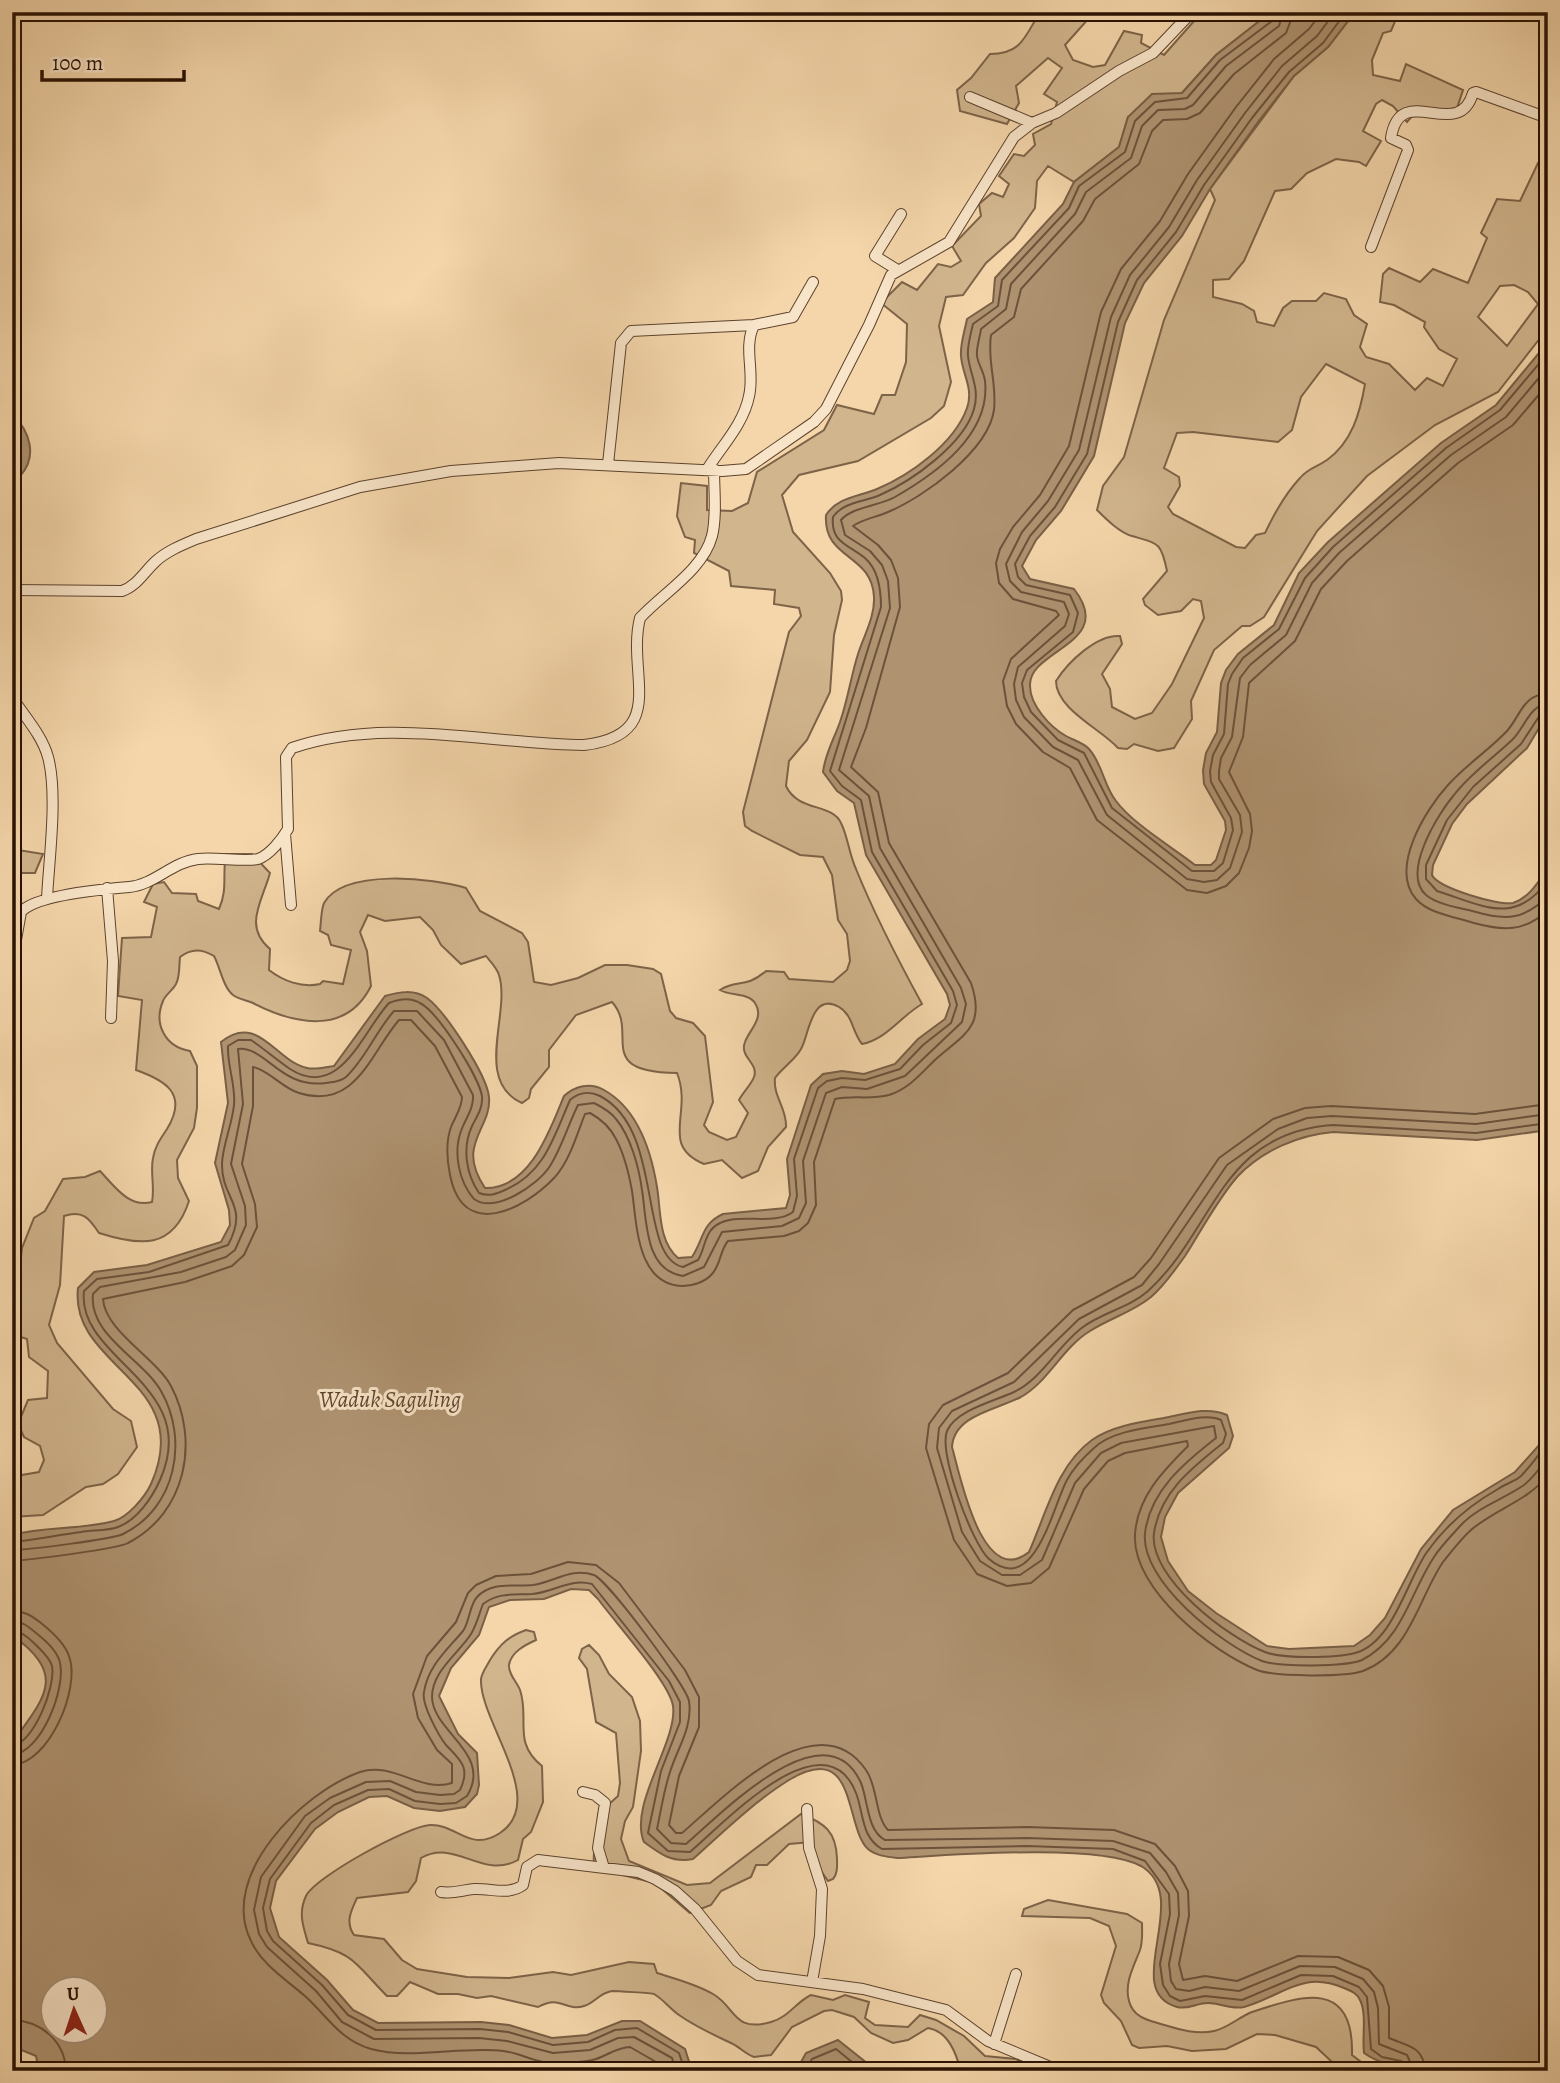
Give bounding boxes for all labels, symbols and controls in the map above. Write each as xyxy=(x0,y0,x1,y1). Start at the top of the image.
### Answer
scale bar xyxy=(42,38,184,82)
text: 100 m xyxy=(52,49,103,77)
water label: Waduk Saguling xyxy=(319,1384,461,1415)
north arrow xyxy=(38,1974,108,2044)
text: U xyxy=(66,1981,81,2007)

